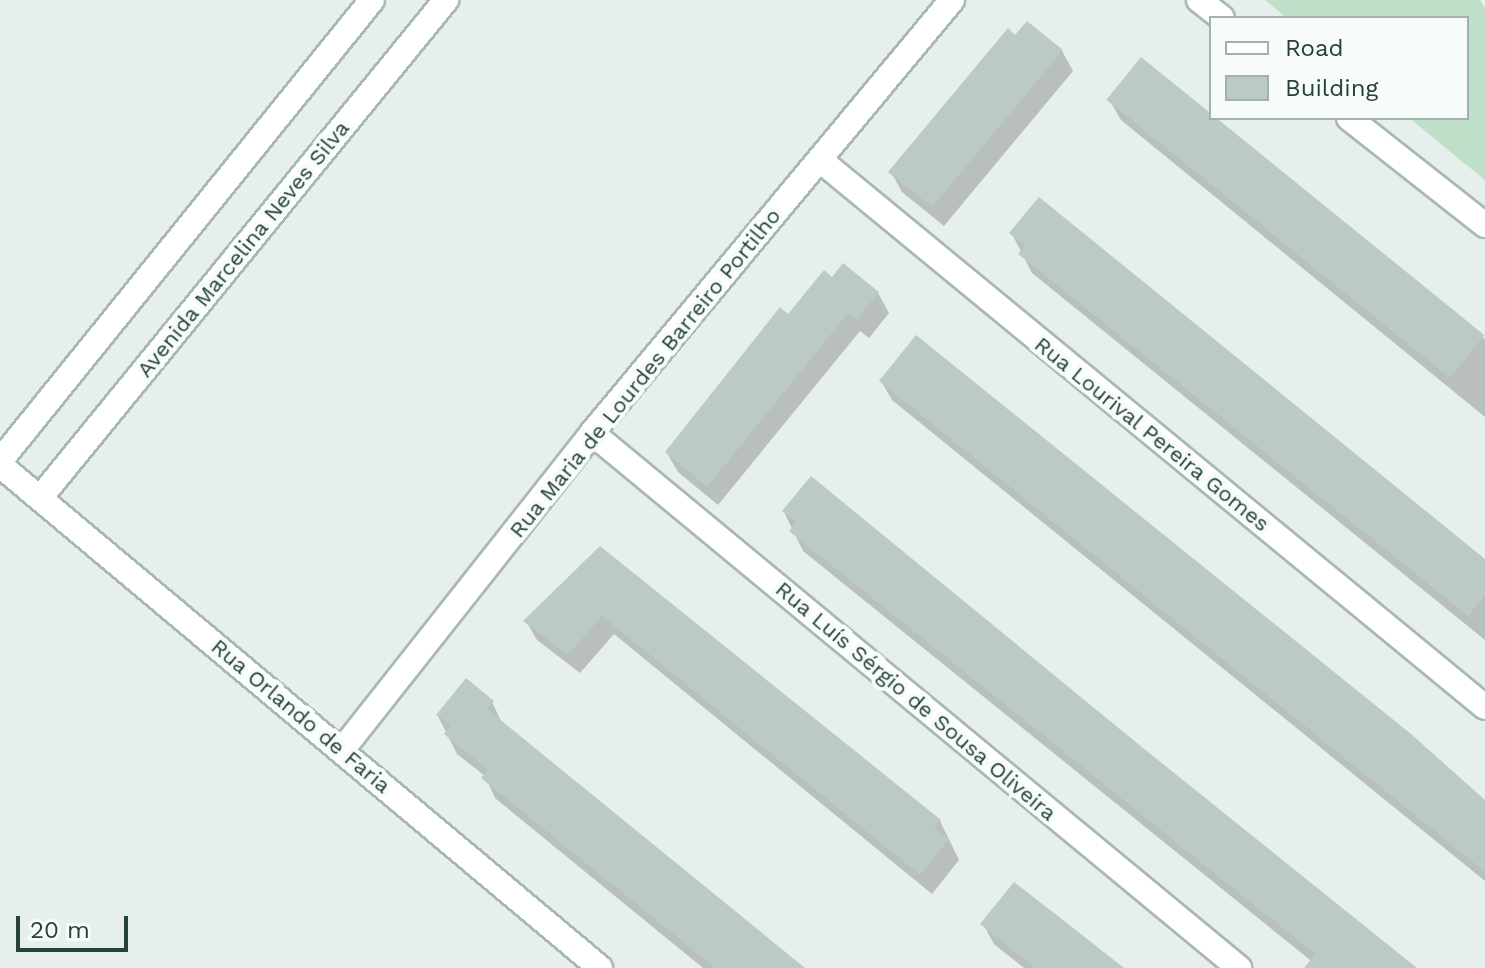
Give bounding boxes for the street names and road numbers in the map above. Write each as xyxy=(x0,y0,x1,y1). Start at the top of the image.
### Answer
street label: Avenida Marcelina Neves Silva xyxy=(131,115,355,383)
street label: Rua Maria de Lourdes Barreiro Portilho xyxy=(503,203,787,543)
street label: Rua Lourival Pereira Gomes xyxy=(1029,331,1275,537)
street label: Rua Luís Sérgio de Sousa Oliveira xyxy=(770,575,1062,827)
street label: Rua Orlando de Faria xyxy=(206,633,396,799)

